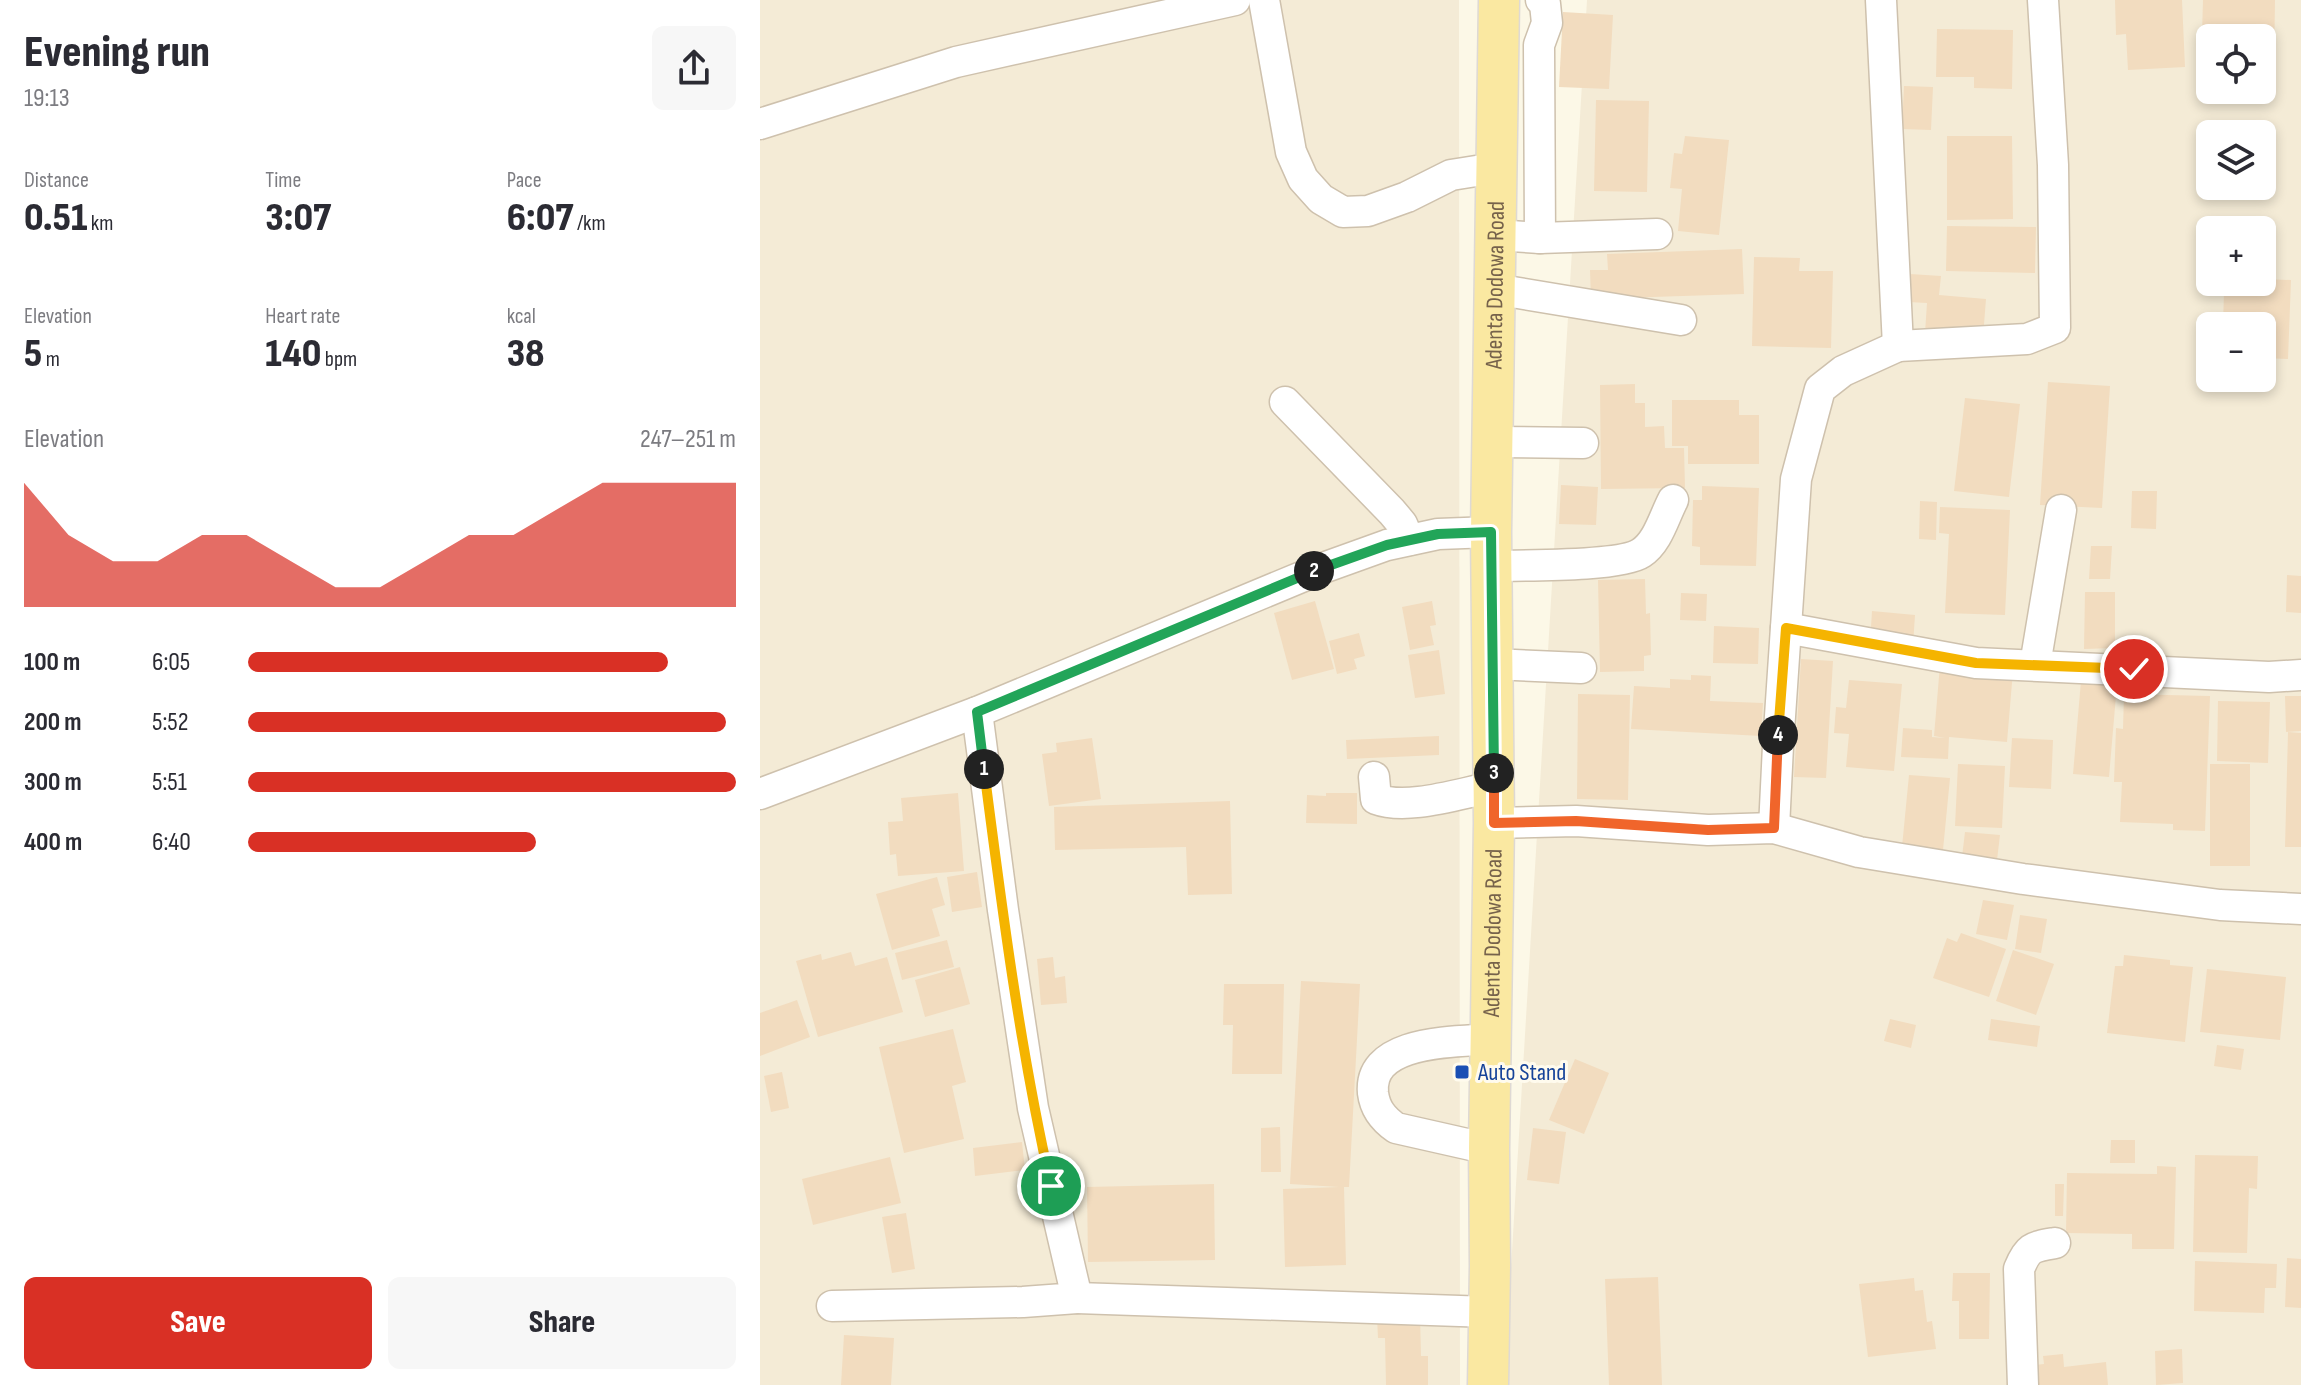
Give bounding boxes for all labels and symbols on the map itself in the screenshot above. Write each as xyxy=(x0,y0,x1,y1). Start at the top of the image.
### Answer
street label: Adenta Dodowa Road xyxy=(1479,201,1510,370)
pin: 2 xyxy=(1294,551,1334,591)
pin xyxy=(2100,635,2168,703)
pin: 4 xyxy=(1758,715,1798,755)
pin: 1 xyxy=(964,749,1004,789)
pin: 3 xyxy=(1474,753,1514,793)
street label: Adenta Dodowa Road xyxy=(1477,849,1508,1018)
place label: Auto Stand xyxy=(1477,1058,1566,1087)
marker: Auto Stand xyxy=(1453,1063,1471,1081)
pin xyxy=(1017,1152,1085,1220)

